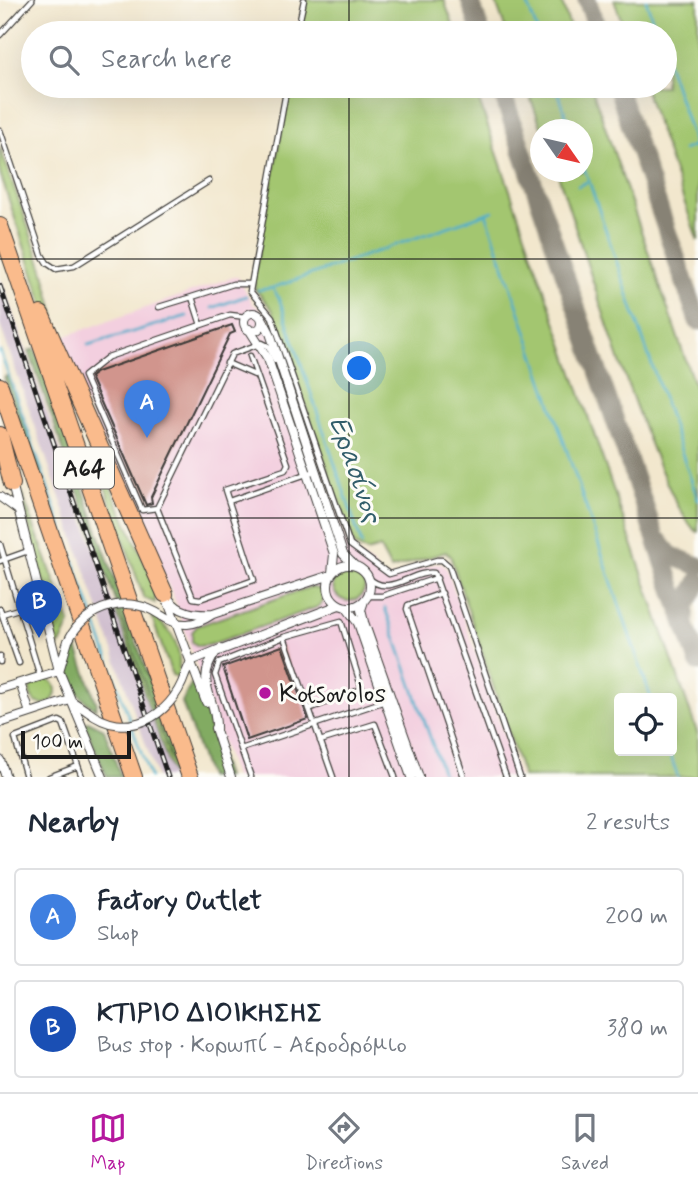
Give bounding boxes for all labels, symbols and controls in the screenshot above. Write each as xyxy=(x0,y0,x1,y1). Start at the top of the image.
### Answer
search box xyxy=(21,21,677,98)
icon: search xyxy=(45,41,83,79)
text: Search here xyxy=(101,43,232,77)
north arrow xyxy=(530,119,593,182)
your location xyxy=(342,351,376,385)
pin: A xyxy=(124,380,170,438)
water label: Ερασίνος xyxy=(319,412,391,529)
road number: Α64 xyxy=(54,448,114,489)
pin: B xyxy=(16,580,62,638)
place label: Kotsovolos xyxy=(279,678,386,712)
marker: Kotsovolos xyxy=(257,685,273,701)
map controls xyxy=(614,693,677,756)
button: locate xyxy=(614,693,677,756)
scale bar xyxy=(21,728,131,760)
text: 100 m xyxy=(32,730,83,755)
text: Nearby xyxy=(28,803,119,842)
text: 2 results xyxy=(586,808,670,838)
text: Factory Outlet xyxy=(97,885,262,919)
text: A xyxy=(45,902,61,932)
text: 200 m xyxy=(605,902,668,932)
text: Shop xyxy=(97,919,139,949)
text: ΚΤΙΡΙΟ ΔΙΟΙΚΗΣΗΣ xyxy=(97,997,322,1031)
text: B xyxy=(46,1014,60,1044)
text: 380 m xyxy=(607,1014,668,1044)
text: Bus stop · Κορωπί - Αεροδρόμιο xyxy=(97,1031,407,1061)
tab: Map xyxy=(89,1109,127,1176)
tab: Directions xyxy=(305,1109,383,1176)
tab: Saved xyxy=(561,1109,609,1176)

